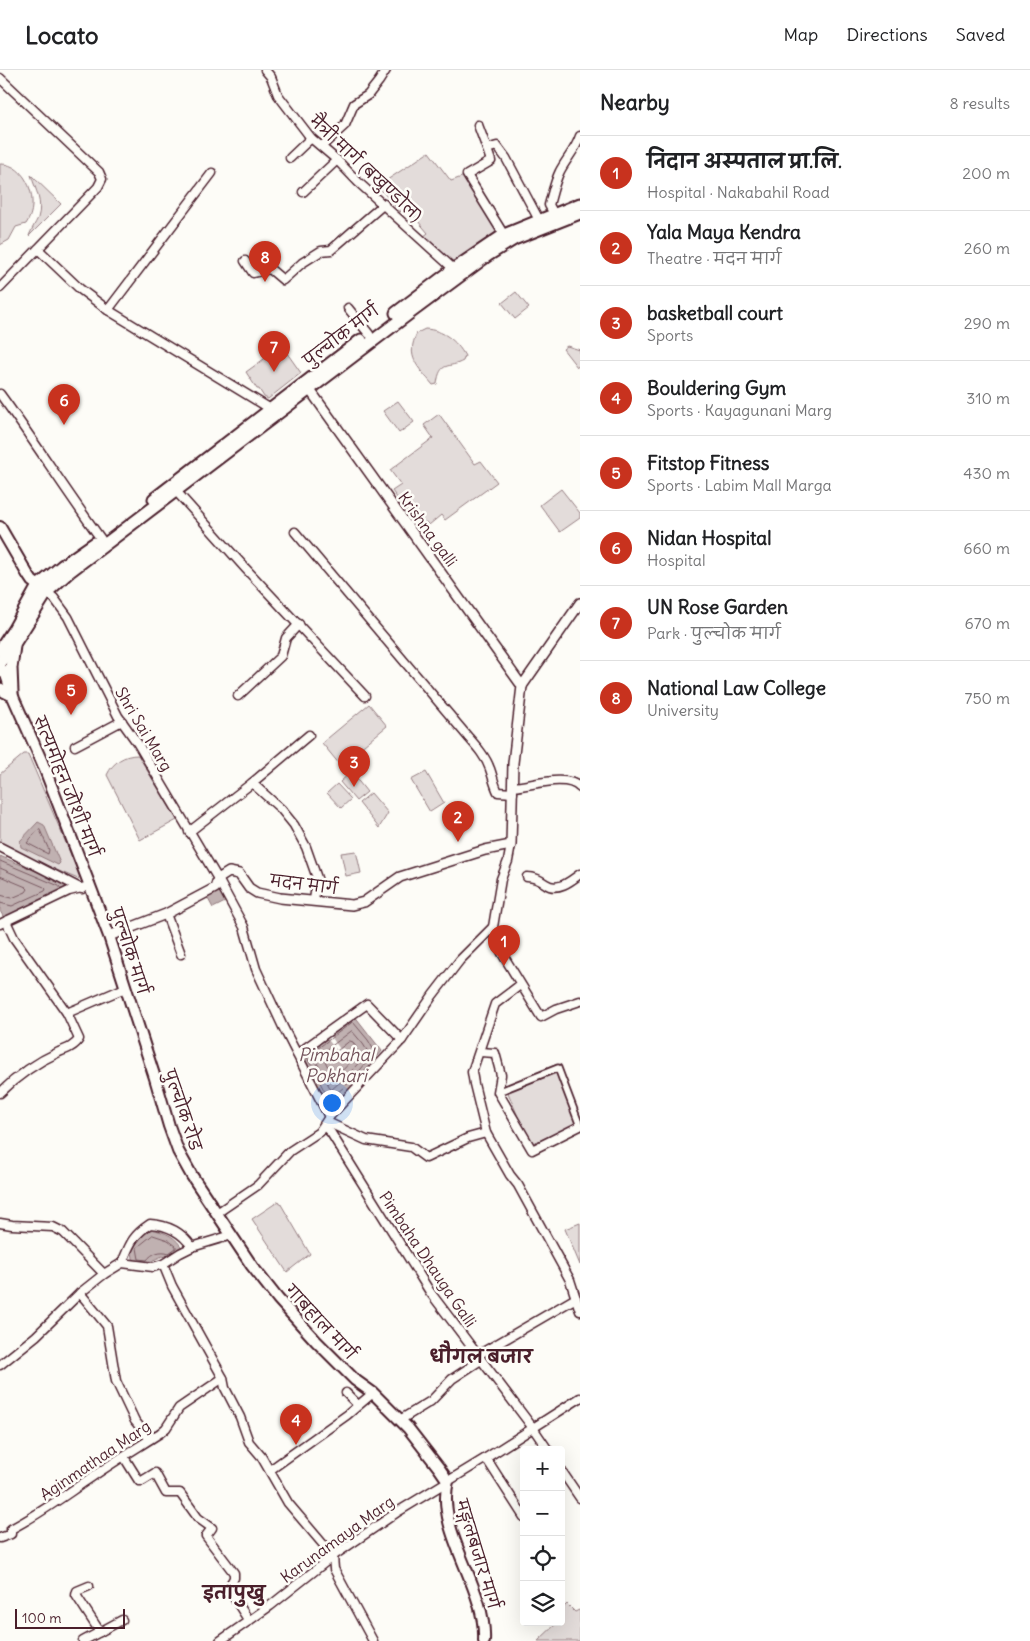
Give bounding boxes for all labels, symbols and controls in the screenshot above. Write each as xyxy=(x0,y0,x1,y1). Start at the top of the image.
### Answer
text: Locato xyxy=(25,20,99,50)
text: Map xyxy=(783,23,818,46)
text: Directions xyxy=(846,23,928,46)
text: Saved xyxy=(956,23,1005,46)
text: Nearby xyxy=(600,89,670,116)
text: 8 results xyxy=(949,93,1010,113)
street label: मैत्री मार्ग (बखुण्डोल) xyxy=(304,107,429,227)
text: निदान अस्पताल प्रा.लि. xyxy=(647,149,842,173)
text: 1 xyxy=(613,163,619,183)
text: 200 m xyxy=(962,163,1010,183)
text: Hospital · Nakabahil Road xyxy=(647,182,830,202)
text: Yala Maya Kendra xyxy=(647,220,801,244)
text: 2 xyxy=(612,238,620,258)
text: 260 m xyxy=(964,238,1010,258)
pin: 8 xyxy=(249,241,281,282)
text: Theatre · मदन मार्ग xyxy=(647,248,782,268)
street label: पुल्चोक मार्ग xyxy=(298,299,385,372)
text: basketball court xyxy=(647,301,783,325)
text: 3 xyxy=(611,313,621,333)
text: 290 m xyxy=(964,313,1010,333)
text: Sports xyxy=(647,325,693,345)
pin: 7 xyxy=(258,331,290,372)
text: Bouldering Gym xyxy=(647,376,786,400)
pin: 6 xyxy=(48,384,80,425)
text: 4 xyxy=(611,388,621,408)
text: 310 m xyxy=(966,388,1010,408)
text: Sports · Kayagunani Marg xyxy=(647,400,832,420)
text: Fitstop Fitness xyxy=(647,451,769,475)
text: 5 xyxy=(611,463,621,483)
text: 430 m xyxy=(963,463,1010,483)
text: Sports · Labim Mall Marga xyxy=(647,475,832,495)
street label: Krishna galli xyxy=(394,488,462,570)
text: Nidan Hospital xyxy=(647,526,771,550)
text: 6 xyxy=(611,538,621,558)
text: 660 m xyxy=(963,538,1010,558)
text: Hospital xyxy=(647,550,706,570)
text: UN Rose Garden xyxy=(647,595,788,619)
text: 7 xyxy=(612,613,620,633)
text: 670 m xyxy=(965,613,1010,633)
text: Park · पुल्चोक मार्ग xyxy=(647,623,781,643)
pin: 5 xyxy=(55,674,87,715)
text: National Law College xyxy=(647,676,826,700)
street label: Shri Sai Marg xyxy=(111,683,177,775)
text: 8 xyxy=(611,688,621,708)
text: 750 m xyxy=(965,688,1010,708)
text: University xyxy=(647,700,719,720)
street label: सत्यमोहन जोशी मार्ग xyxy=(29,712,106,861)
pin: 3 xyxy=(338,746,370,787)
pin: 2 xyxy=(442,801,474,842)
street label: मदन मार्ग xyxy=(268,869,340,898)
street label: पुल्चोक मार्ग xyxy=(104,904,155,998)
pin: 1 xyxy=(488,925,520,966)
water label: Pimbahal Pokhari xyxy=(298,1043,377,1087)
street label: पुल्चोक रोड xyxy=(158,1065,208,1155)
your location xyxy=(319,1090,345,1116)
street label: Pimbaha Dhauga Galli xyxy=(375,1187,481,1331)
street label: गाबहाल मार्ग xyxy=(281,1279,362,1364)
district label: धौगल बजार xyxy=(430,1340,535,1368)
pin: 4 xyxy=(280,1404,312,1445)
street label: Aginmathaa Marg xyxy=(36,1416,154,1504)
map controls xyxy=(520,1446,565,1626)
button: + xyxy=(520,1446,565,1491)
street label: Karunamaya Marg xyxy=(276,1491,398,1587)
button: − xyxy=(520,1491,565,1536)
street label: मङ्गलबजार मार्ग xyxy=(450,1496,505,1613)
button: locate xyxy=(520,1536,565,1581)
district label: इतापुखु xyxy=(201,1581,267,1607)
button: layers xyxy=(520,1581,565,1626)
scale bar xyxy=(15,1606,125,1629)
text: 100 m xyxy=(22,1609,62,1627)

